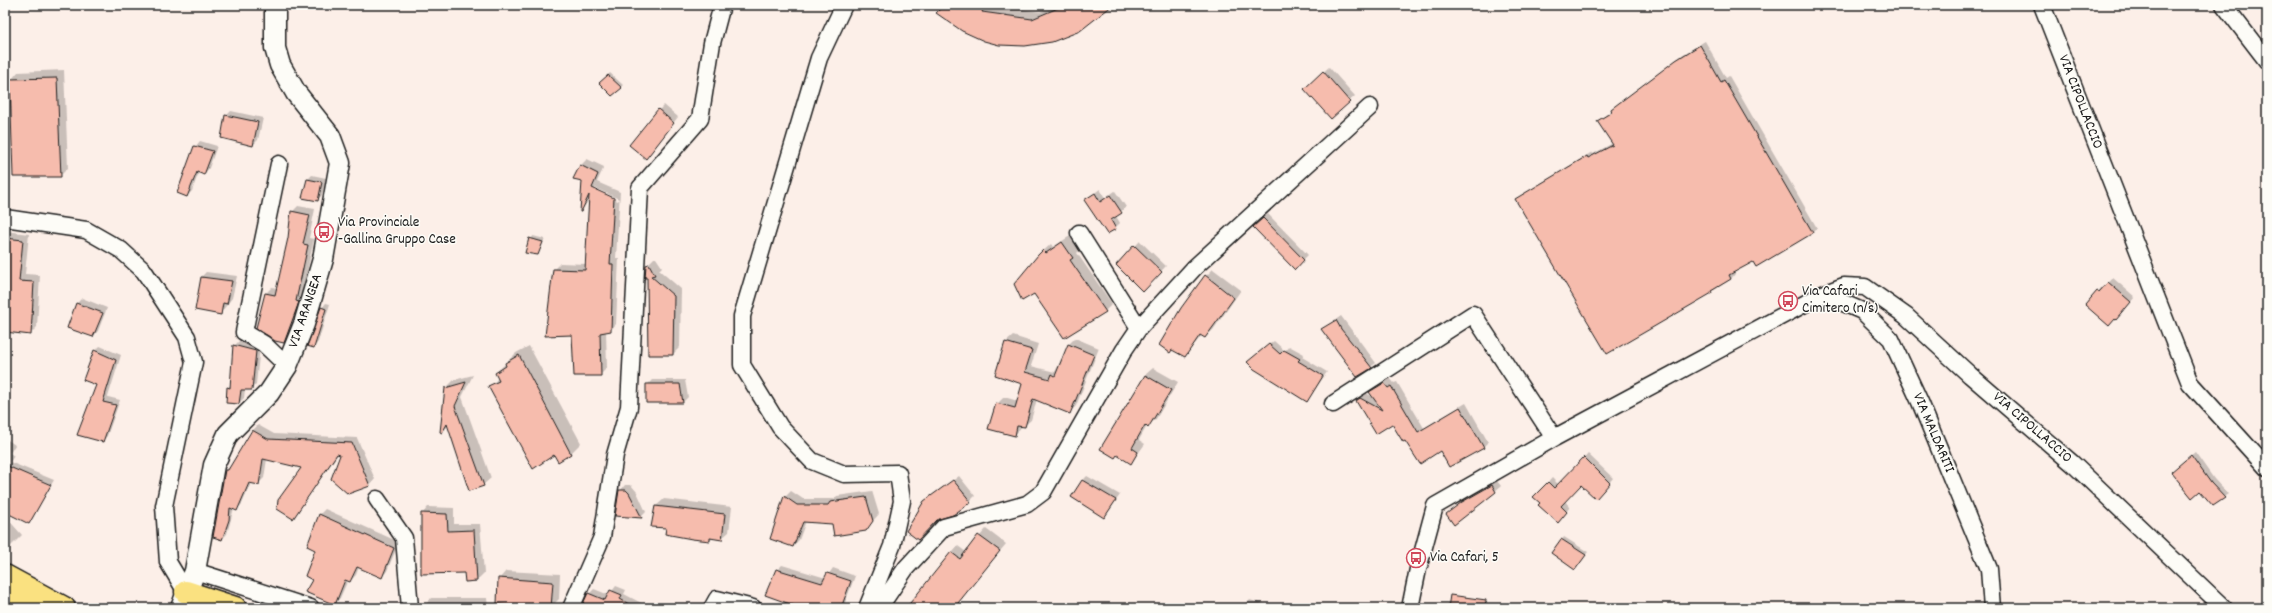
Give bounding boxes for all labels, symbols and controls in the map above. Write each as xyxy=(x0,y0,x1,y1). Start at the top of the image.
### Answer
street label: VIA CIPOLLACCIO xyxy=(2052,52,2108,152)
place label: Via Provinciale -Gallina Gruppo Case xyxy=(338,212,456,251)
bus stop icon: Via Provinciale -Gallina Gruppo Case xyxy=(313,221,335,243)
street label: VIA ARANGEA xyxy=(283,271,329,351)
place label: Via Cafari Cimitero (n/s) xyxy=(1802,281,1878,320)
bus stop icon: Via Cafari Cimitero (n/s) xyxy=(1777,290,1799,312)
street label: VIA CIPOLLACCIO xyxy=(1987,387,2077,469)
street label: VIA MALDARITI xyxy=(1906,390,1960,477)
bus stop icon: Via Cafari, 5 xyxy=(1405,547,1427,569)
place label: Via Cafari, 5 xyxy=(1430,547,1499,569)

